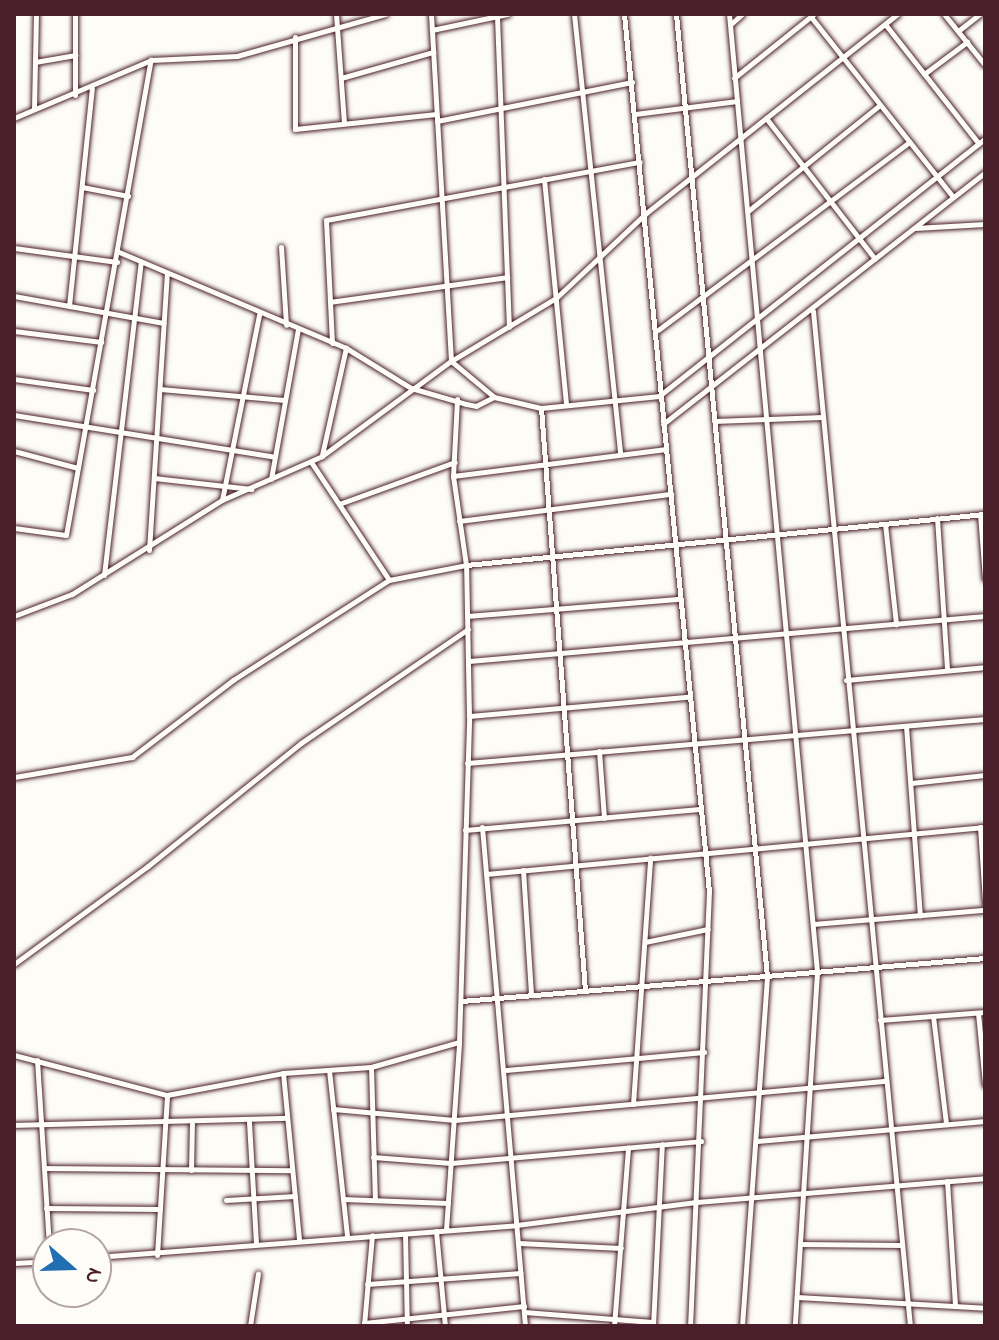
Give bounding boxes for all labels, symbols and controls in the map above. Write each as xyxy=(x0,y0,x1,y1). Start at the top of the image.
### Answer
north arrow xyxy=(32,1228,112,1308)
text: N xyxy=(75,1263,110,1288)

